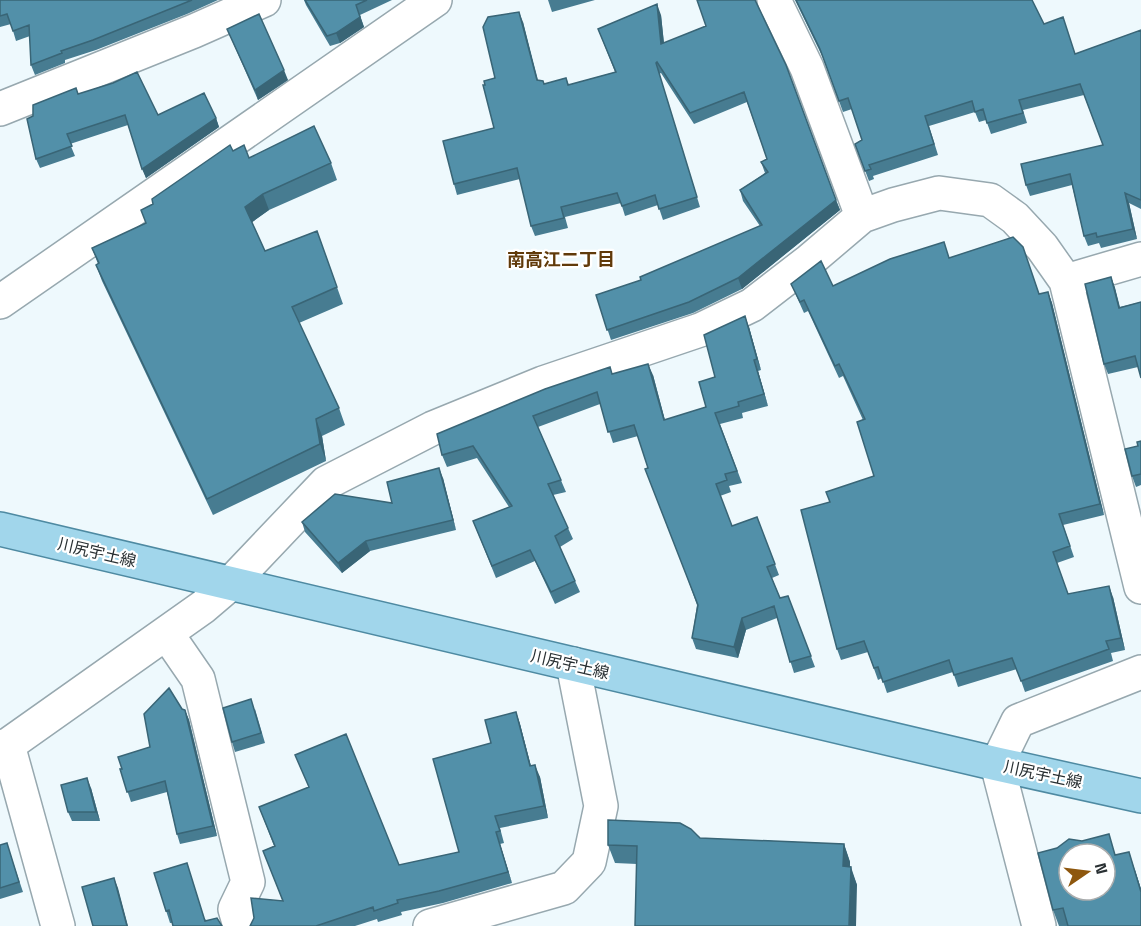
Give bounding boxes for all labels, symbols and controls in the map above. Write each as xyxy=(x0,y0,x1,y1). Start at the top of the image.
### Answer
district label: 南高江二丁目 xyxy=(507,246,615,273)
street label: 川尻宇土線 xyxy=(55,531,139,573)
street label: 川尻宇土線 xyxy=(528,643,612,685)
street label: 川尻宇土線 xyxy=(1001,754,1085,794)
north arrow xyxy=(1057,842,1117,902)
text: N xyxy=(1089,860,1115,877)

